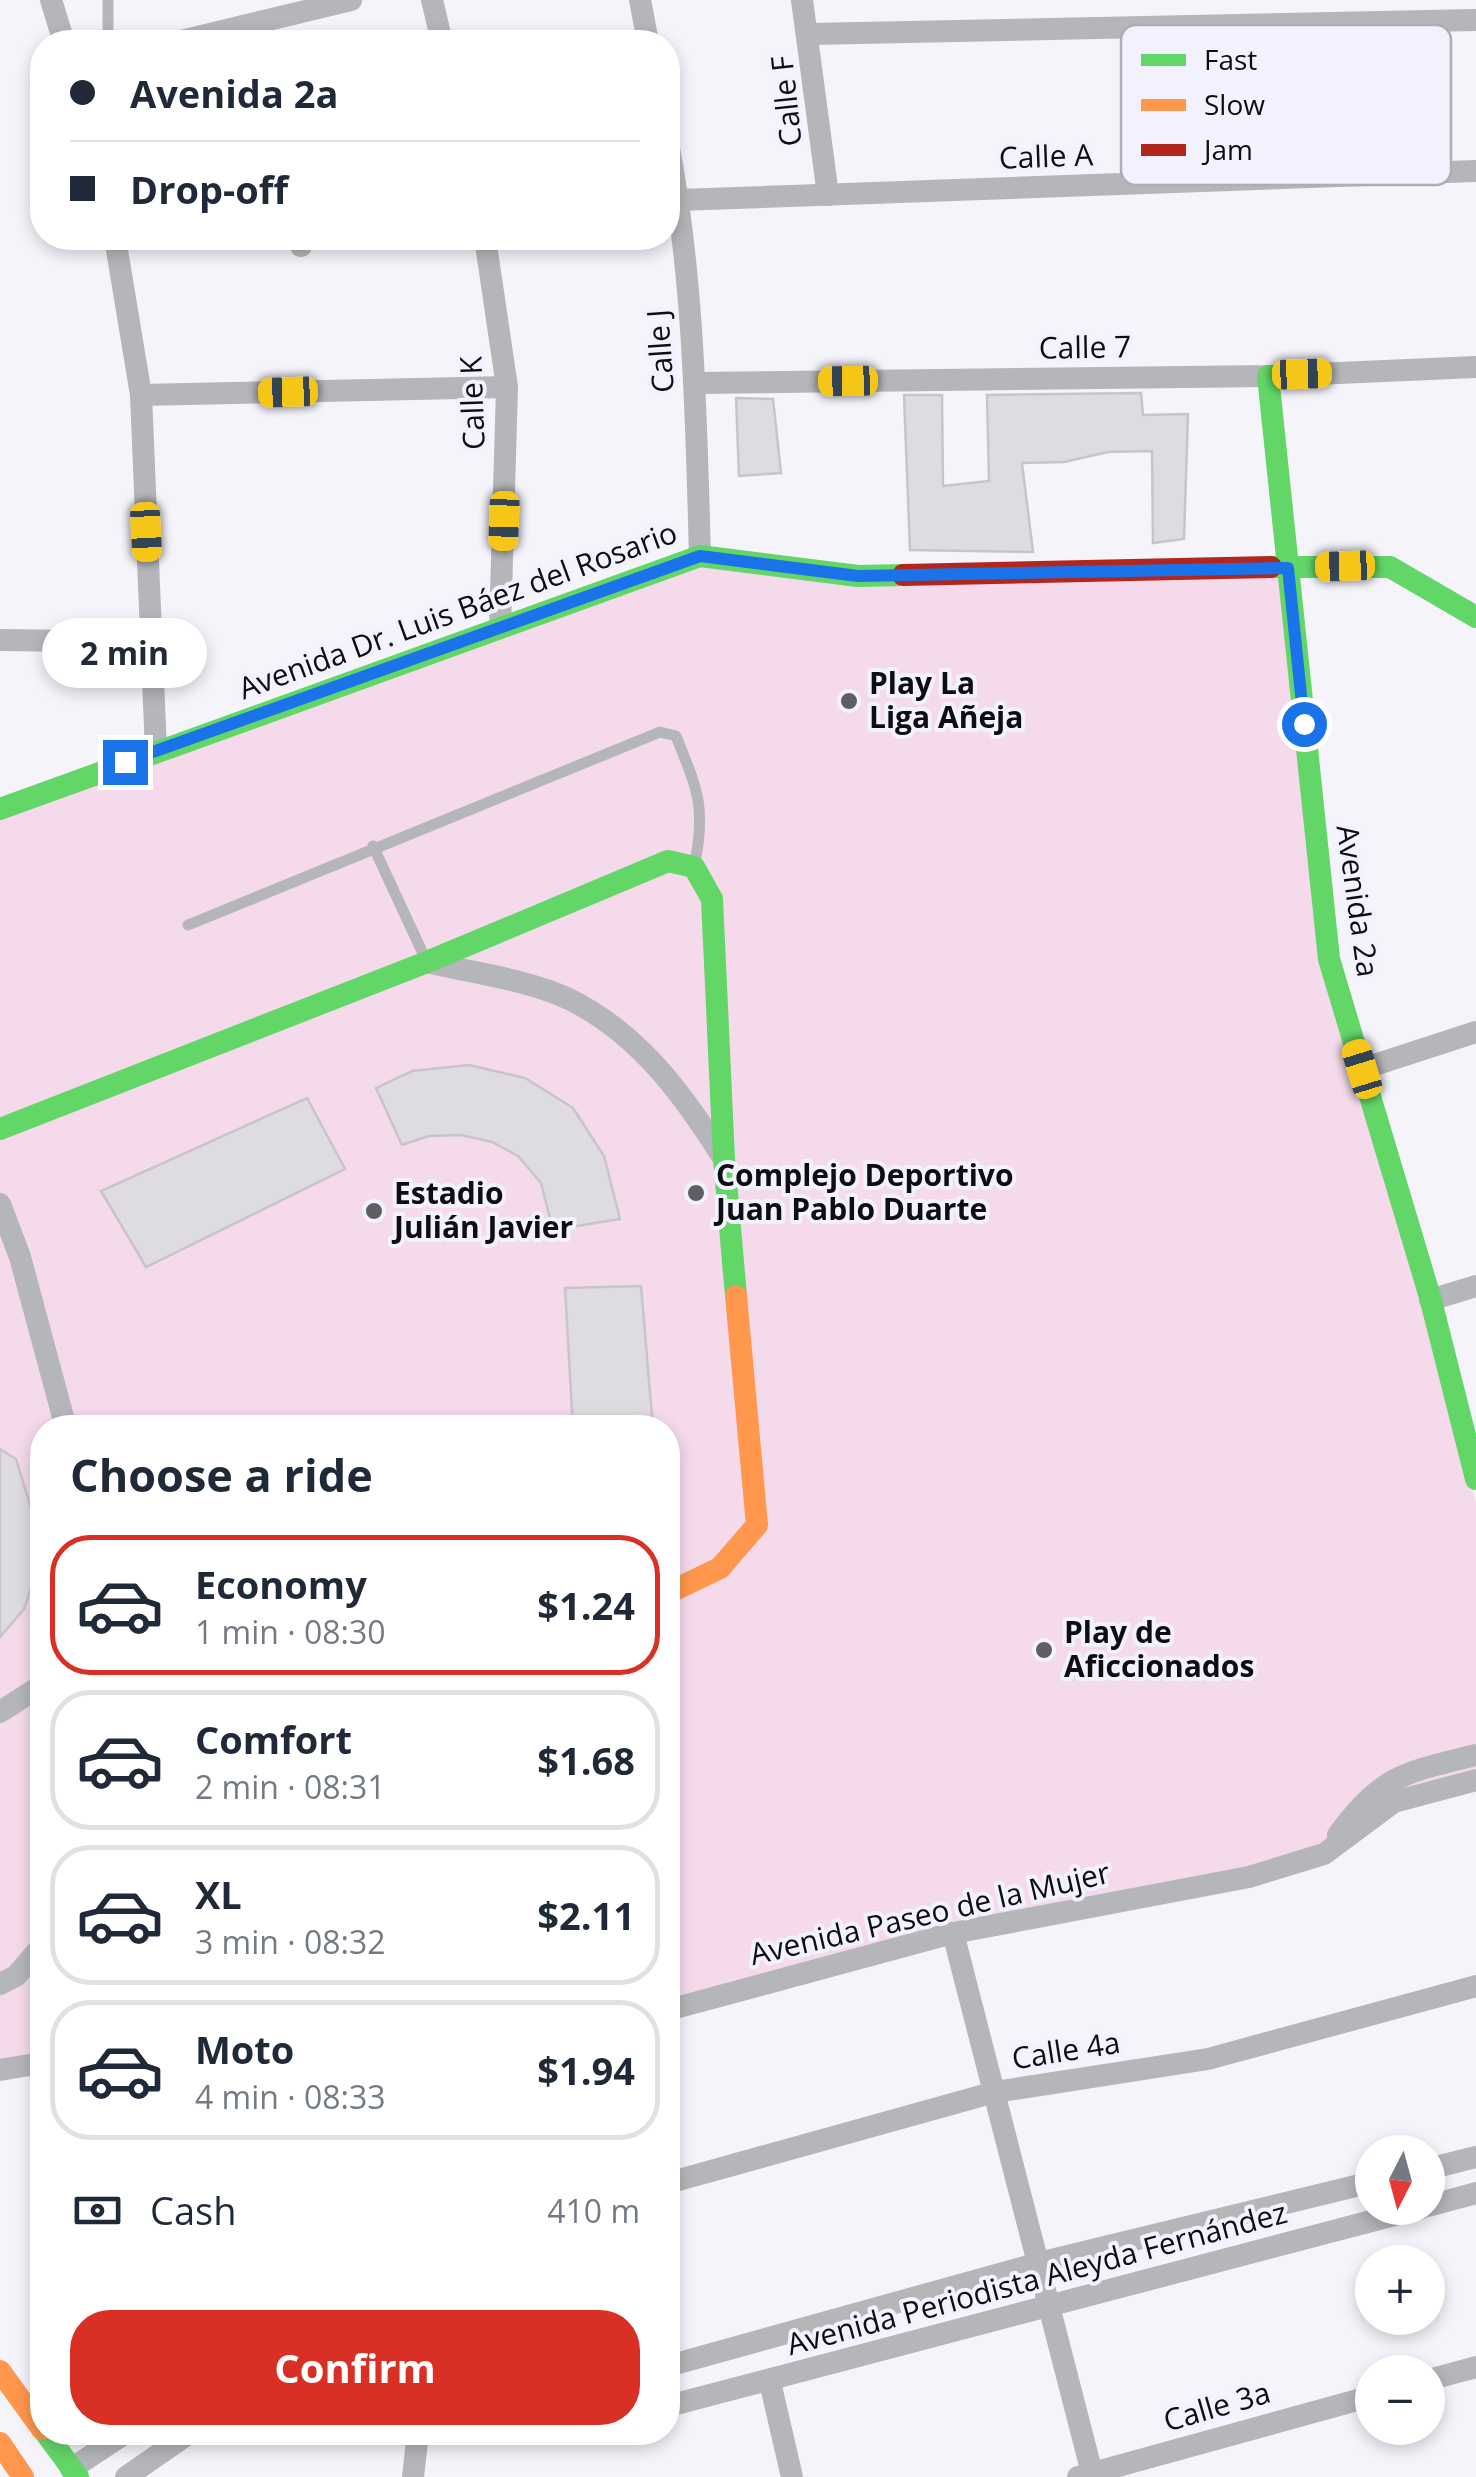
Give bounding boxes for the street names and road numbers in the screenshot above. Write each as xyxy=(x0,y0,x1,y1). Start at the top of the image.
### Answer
street label: Calle F xyxy=(760,54,811,148)
street label: Calle A xyxy=(998,133,1094,178)
street label: Calle J xyxy=(636,308,683,394)
street label: Calle 7 xyxy=(1038,325,1132,368)
street label: Calle K xyxy=(449,355,494,451)
street label: Avenida Dr. Luis Báez del Rosario xyxy=(233,511,682,708)
street label: Avenida 2a xyxy=(1328,822,1389,980)
street label: Avenida Paseo de la Mujer xyxy=(746,1851,1114,1974)
street label: Calle 4a xyxy=(1009,2021,1123,2078)
street label: Avenida Periodista Aleyda Fernández xyxy=(782,2191,1291,2364)
street label: Calle 3a xyxy=(1158,2371,1275,2440)

